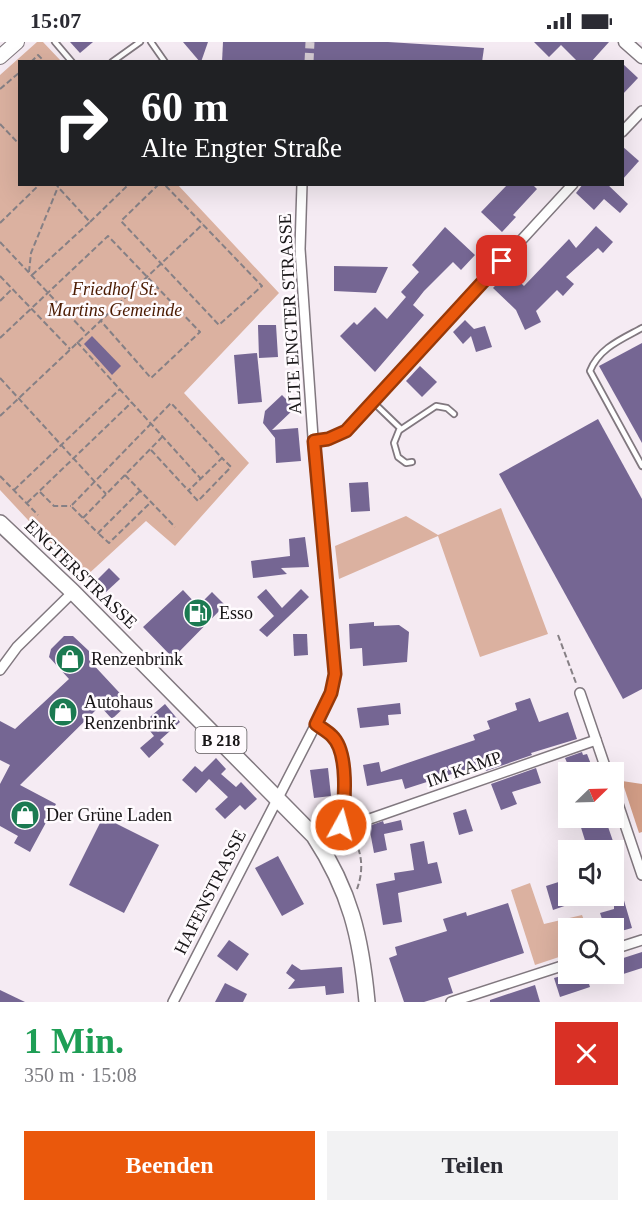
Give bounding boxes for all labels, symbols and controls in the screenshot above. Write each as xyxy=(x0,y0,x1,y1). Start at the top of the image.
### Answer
text: 15:07 xyxy=(30,8,81,33)
icon: right xyxy=(42,84,120,162)
text: 60 m xyxy=(141,84,229,130)
text: Alte Engter Straße xyxy=(141,133,342,163)
street label: ALTE ENGTER STRASSE xyxy=(275,213,305,415)
pin xyxy=(476,235,527,286)
icon: arrive xyxy=(485,244,518,277)
park label: Friedhof St. Martins Gemeinde xyxy=(47,279,182,320)
street label: ENGTERSTRASSE xyxy=(21,515,141,633)
fuel station icon: Esso xyxy=(182,597,214,629)
place label: Esso xyxy=(219,603,253,623)
shop icon: Renzenbrink xyxy=(54,643,86,675)
place label: Renzenbrink xyxy=(91,649,183,669)
place label: Autohaus Renzenbrink xyxy=(84,692,176,733)
shop icon: Autohaus Renzenbrink xyxy=(47,696,79,728)
road number: B 218 xyxy=(196,727,246,753)
street label: IM KAMP xyxy=(424,747,504,791)
north arrow xyxy=(558,762,624,828)
map controls xyxy=(558,762,624,984)
position arrow xyxy=(309,793,373,857)
shop icon: Der Grüne Laden xyxy=(9,799,41,831)
place label: Der Grüne Laden xyxy=(46,805,172,825)
street label: HAFENSTRASSE xyxy=(170,826,250,958)
button: sound xyxy=(558,840,624,906)
button: search xyxy=(558,918,624,984)
text: 1 Min. xyxy=(24,1021,124,1061)
button: close xyxy=(555,1022,618,1085)
text: 350 m · 15:08 xyxy=(24,1064,137,1086)
button: Beenden xyxy=(24,1131,315,1200)
button: Teilen xyxy=(327,1131,618,1200)

